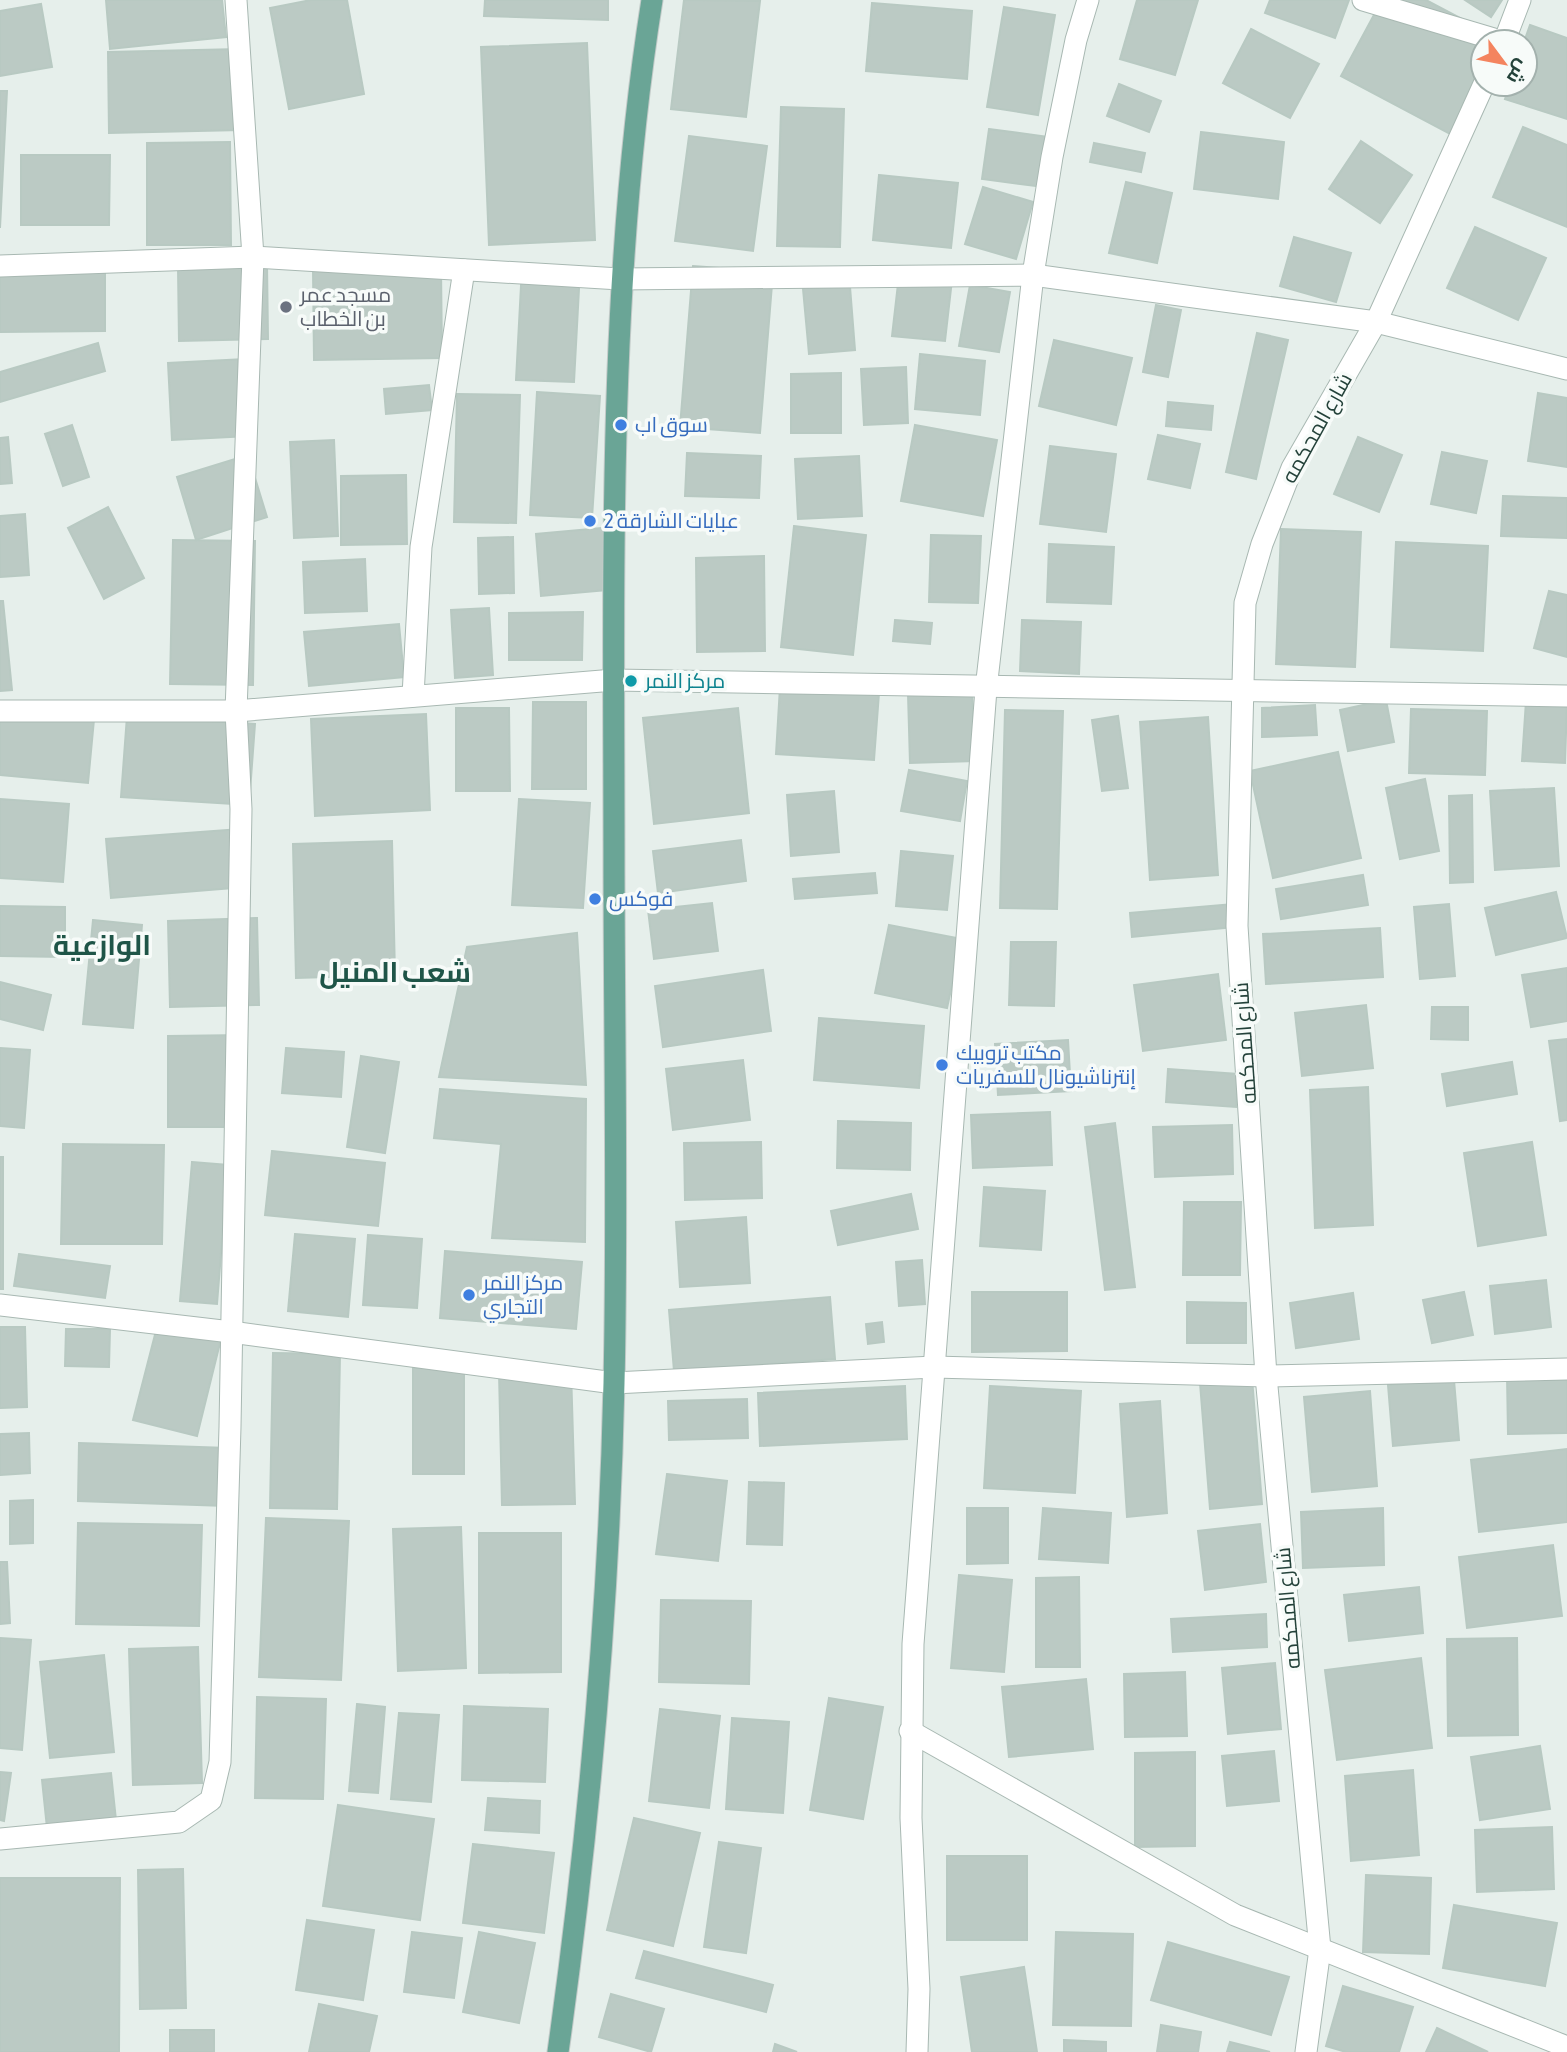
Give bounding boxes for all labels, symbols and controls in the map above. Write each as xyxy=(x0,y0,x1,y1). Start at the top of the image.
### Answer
north arrow xyxy=(1469,28,1539,98)
text: ش xyxy=(1502,55,1534,88)
place label: مسجد عمر بن الخطاب xyxy=(299,282,391,332)
marker: مسجد عمر بن الخطاب xyxy=(278,299,294,315)
street label: شارع المحكمه xyxy=(1276,368,1359,488)
place label: سوق اب xyxy=(635,412,708,438)
marker: سوق اب xyxy=(613,417,629,433)
place label: عبايات الشارقة 2 xyxy=(604,508,739,533)
marker: عبايات الشارقة 2 xyxy=(582,513,598,529)
place label: مركز النمر xyxy=(644,668,725,693)
marker: مركز النمر xyxy=(623,673,639,689)
place label: فوكس xyxy=(609,886,673,912)
marker: فوكس xyxy=(587,891,603,907)
district label: الوازعية xyxy=(53,929,151,962)
district label: شعب المنيل xyxy=(319,956,471,989)
street label: شارع المحكمه xyxy=(1228,981,1263,1105)
place label: مكتب تروبيك إنترناشيونال للسفريات xyxy=(956,1040,1136,1090)
marker: مكتب تروبيك إنترناشيونال للسفريات xyxy=(934,1057,950,1073)
place label: مركز النمر التجاري xyxy=(482,1270,563,1323)
marker: مركز النمر التجاري xyxy=(461,1287,477,1303)
street label: شارع المحكمه xyxy=(1270,1546,1307,1670)

